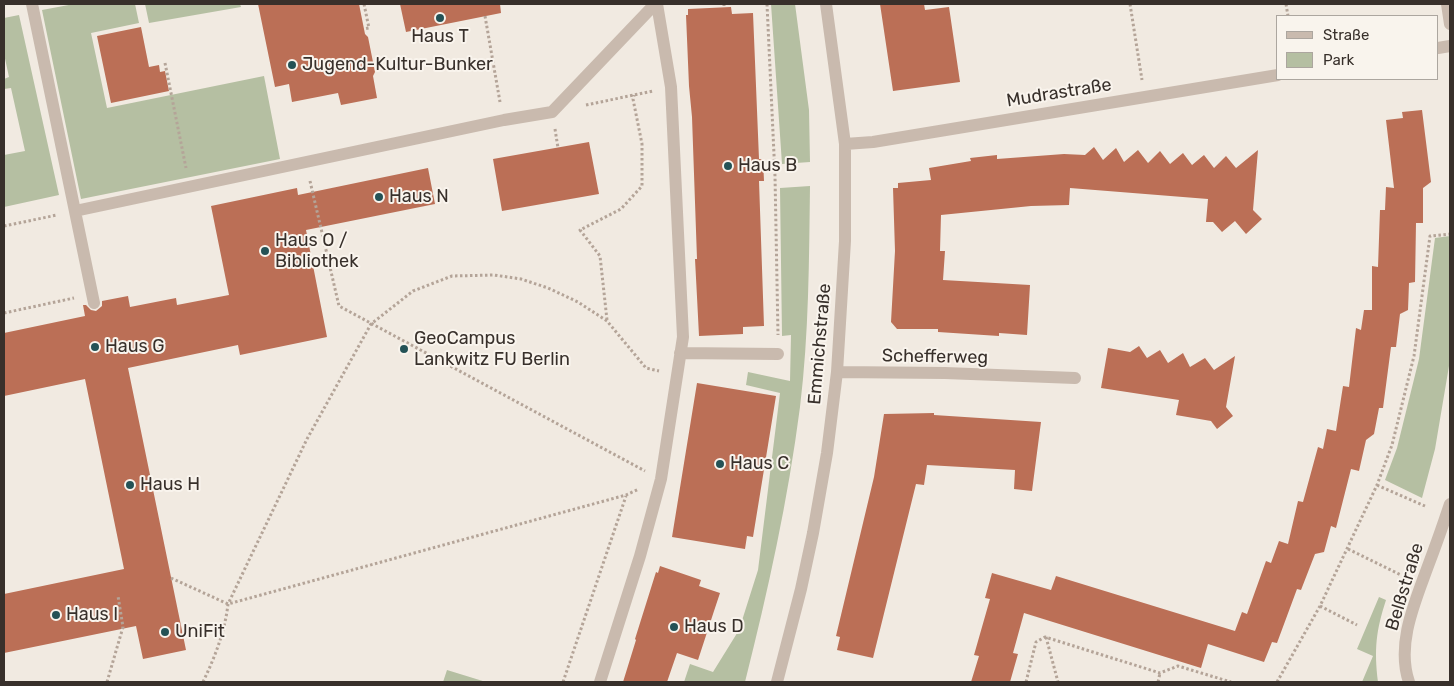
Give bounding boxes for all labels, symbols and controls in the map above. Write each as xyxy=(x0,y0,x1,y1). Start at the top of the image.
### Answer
marker: Haus T xyxy=(434,12,446,24)
legend xyxy=(1276,15,1439,80)
place label: Haus T xyxy=(411,26,469,48)
text: Straße xyxy=(1323,26,1369,44)
text: Park xyxy=(1323,51,1354,69)
place label: Jugend-Kultur-Bunker xyxy=(302,54,493,76)
marker: Jugend-Kultur-Bunker xyxy=(286,59,298,71)
street label: Mudrastraße xyxy=(1005,74,1113,112)
place label: Haus B xyxy=(738,155,797,177)
marker: Haus B xyxy=(722,160,734,172)
place label: Haus N xyxy=(389,186,449,208)
marker: Haus N xyxy=(373,191,385,203)
place label: Haus O / Bibliothek xyxy=(275,230,358,272)
marker: Haus O / Bibliothek xyxy=(259,245,271,257)
street label: Emmichstraße xyxy=(804,282,836,406)
place label: GeoCampus Lankwitz FU Berlin xyxy=(414,328,570,370)
place label: Haus G xyxy=(105,336,164,358)
marker: Haus G xyxy=(89,341,101,353)
marker: GeoCampus Lankwitz FU Berlin xyxy=(398,343,410,355)
street label: Schefferweg xyxy=(882,345,988,369)
place label: Haus C xyxy=(730,453,789,475)
marker: Haus C xyxy=(714,458,726,470)
place label: Haus H xyxy=(140,474,200,496)
marker: Haus H xyxy=(124,479,136,491)
street label: Belßstraße xyxy=(1381,541,1429,633)
place label: Haus I xyxy=(66,604,118,626)
marker: Haus I xyxy=(50,609,62,621)
place label: Haus D xyxy=(684,616,744,638)
place label: UniFit xyxy=(175,621,225,643)
marker: Haus D xyxy=(668,621,680,633)
marker: UniFit xyxy=(159,626,171,638)

